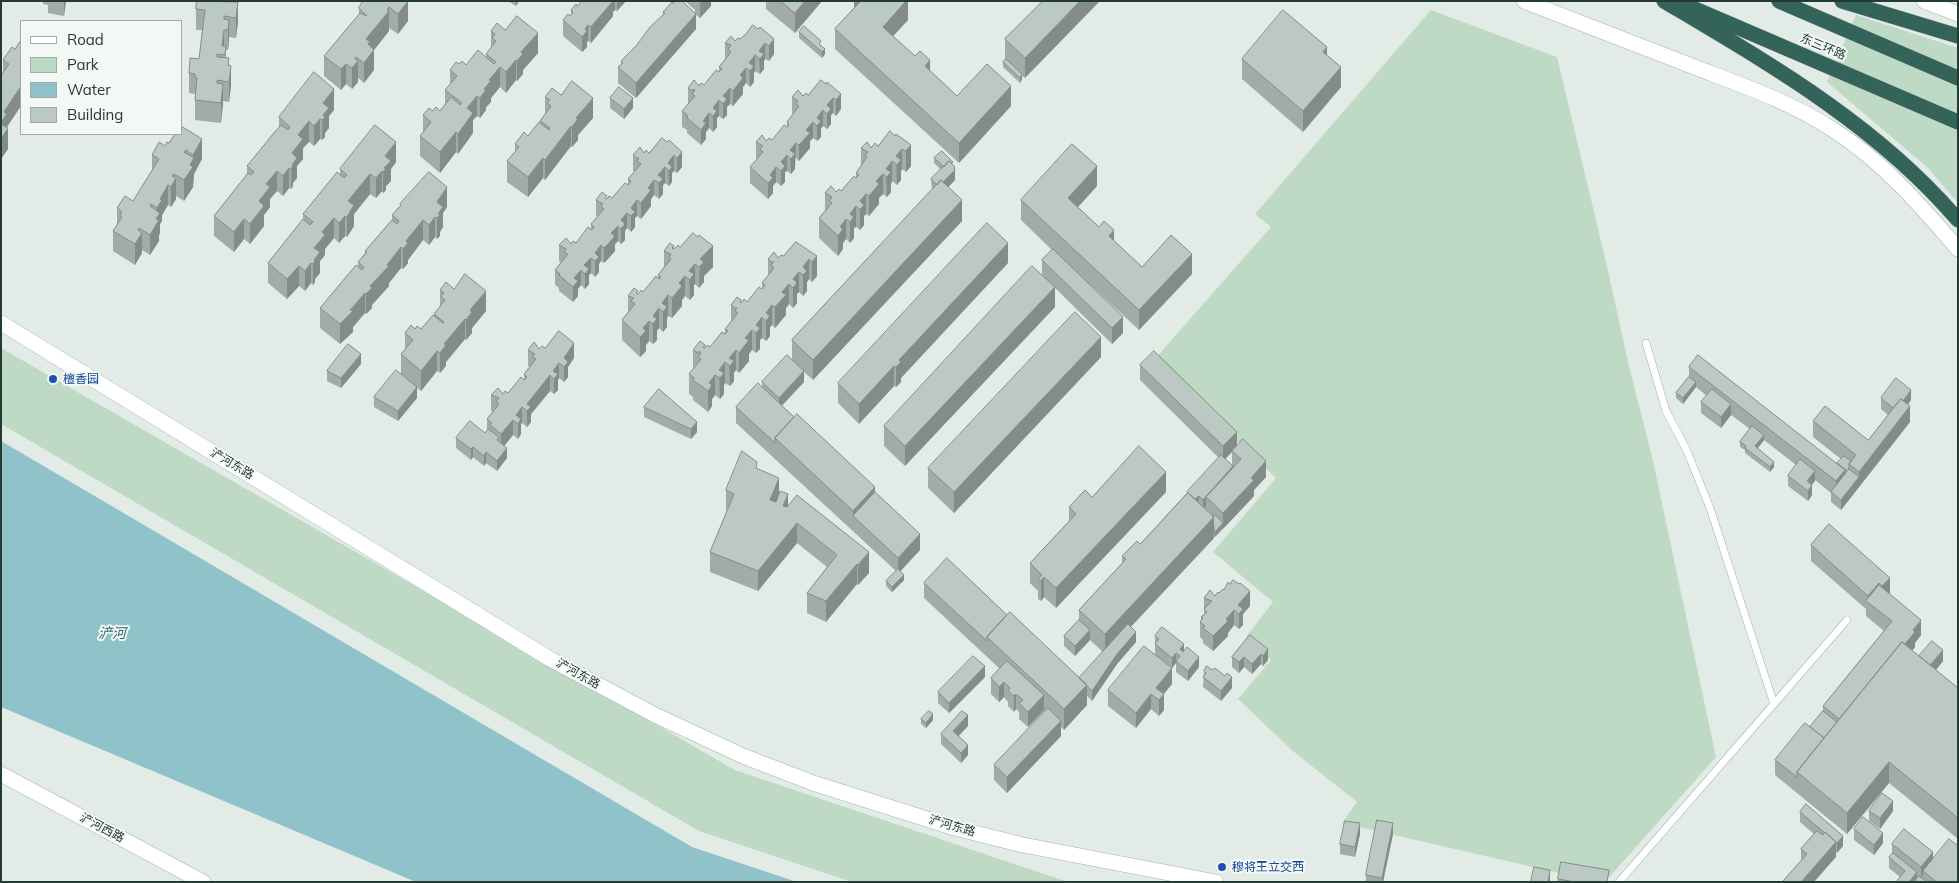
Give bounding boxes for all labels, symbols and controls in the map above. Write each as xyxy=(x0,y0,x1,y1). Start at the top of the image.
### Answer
legend xyxy=(20,20,182,135)
text: Road xyxy=(67,30,104,49)
street label: 东三环路 xyxy=(1798,31,1848,63)
text: Park xyxy=(67,55,99,74)
text: Water xyxy=(67,80,111,99)
text: Building xyxy=(67,105,123,124)
place label: 檀香园 xyxy=(63,372,99,386)
marker: 檀香园 xyxy=(47,373,59,385)
street label: 浐河东路 xyxy=(208,445,256,483)
water label: 浐河 xyxy=(98,626,126,642)
street label: 浐河东路 xyxy=(554,656,602,692)
street label: 浐河西路 xyxy=(77,810,127,846)
street label: 浐河东路 xyxy=(927,812,977,840)
place label: 穆将王立交西 xyxy=(1232,860,1304,874)
marker: 穆将王立交西 xyxy=(1216,861,1228,873)

